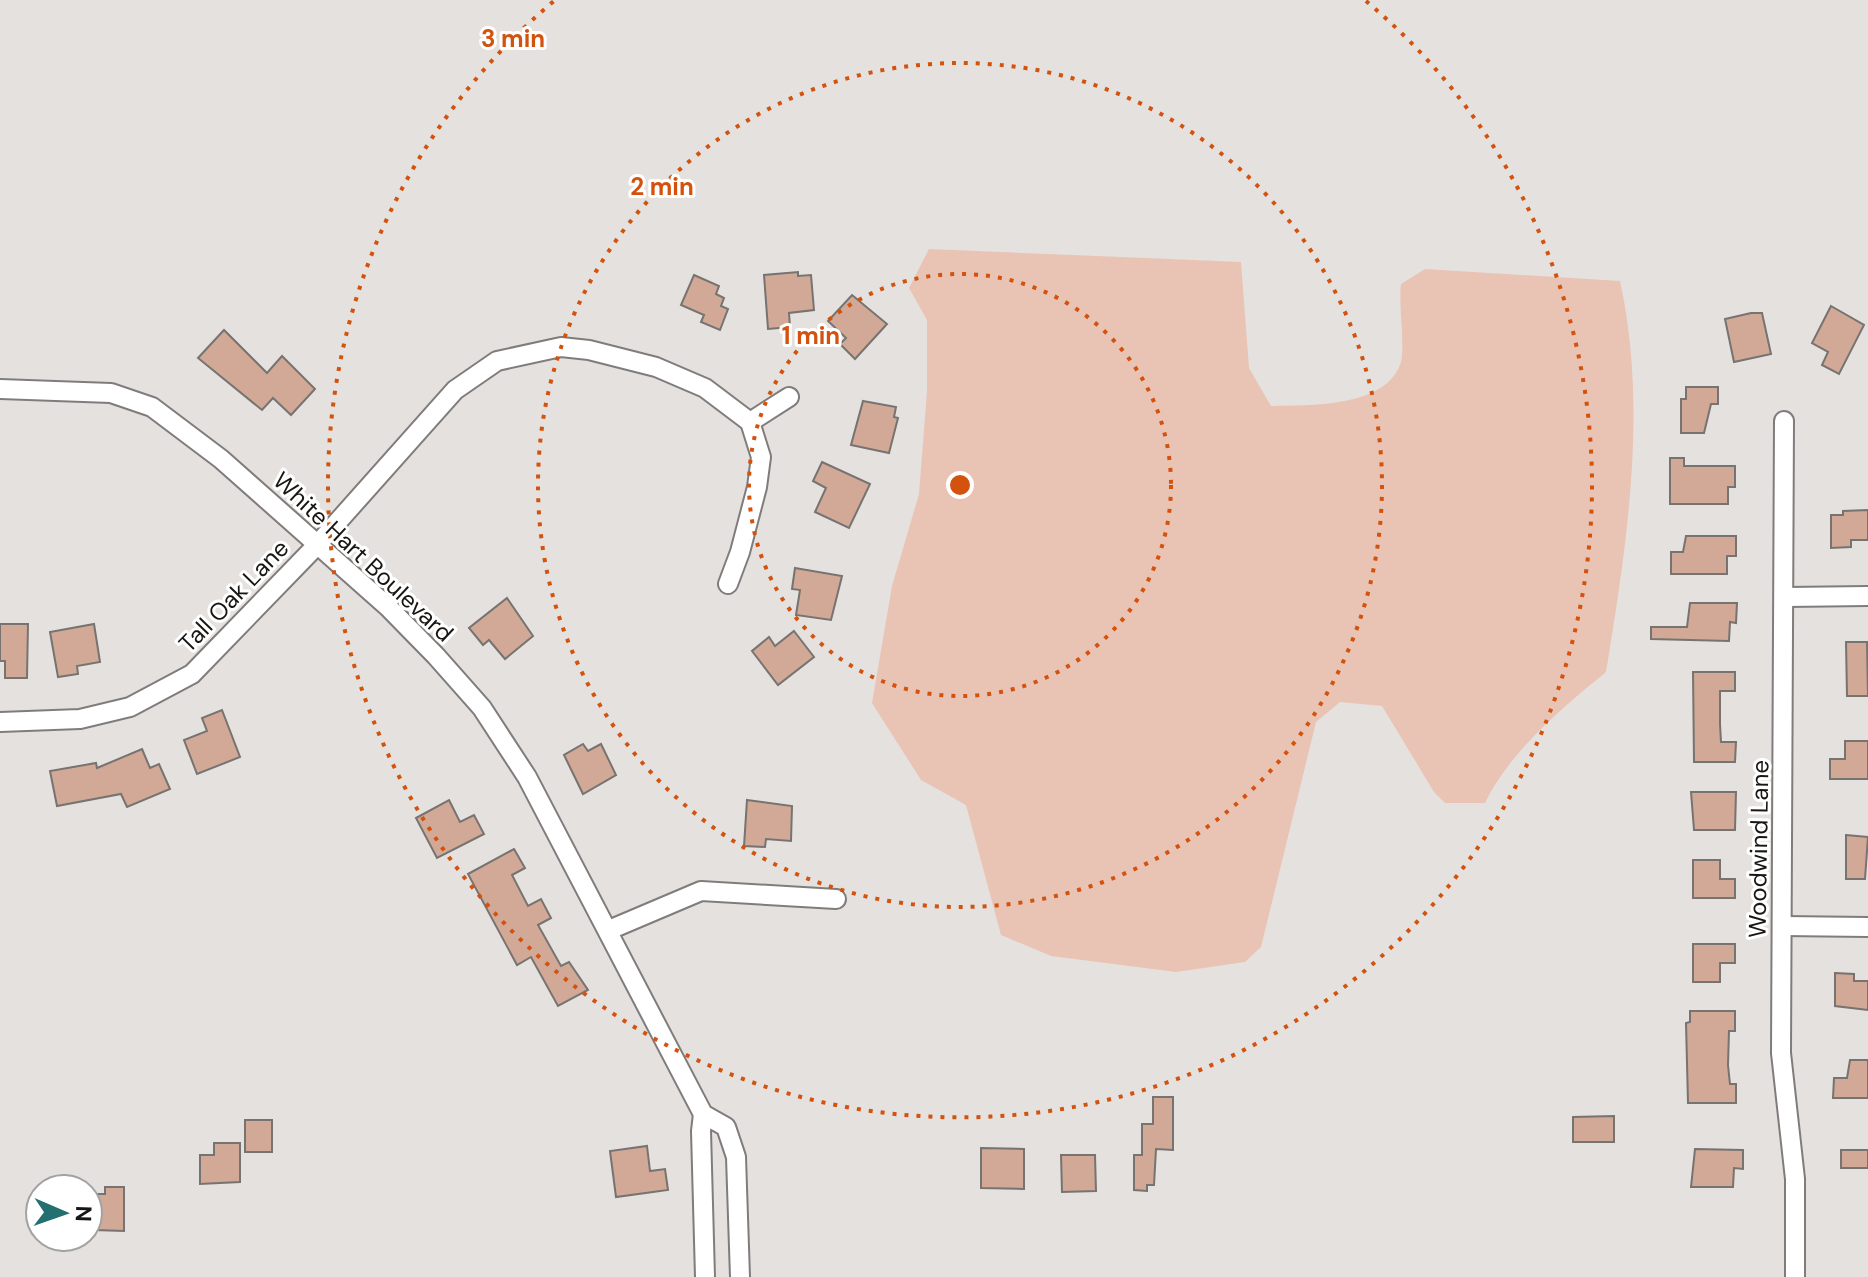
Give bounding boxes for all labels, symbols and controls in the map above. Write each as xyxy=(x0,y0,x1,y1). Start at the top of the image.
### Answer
text: 3 min xyxy=(481,23,545,54)
text: 2 min xyxy=(630,171,694,202)
text: 1 min xyxy=(782,320,840,351)
street label: White Hart Boulevard xyxy=(267,465,460,648)
centre of rings xyxy=(946,471,974,499)
street label: Tall Oak Lane xyxy=(172,533,295,659)
street label: Woodwind Lane xyxy=(1741,760,1776,938)
north arrow xyxy=(24,1173,104,1253)
text: N xyxy=(69,1205,98,1222)

